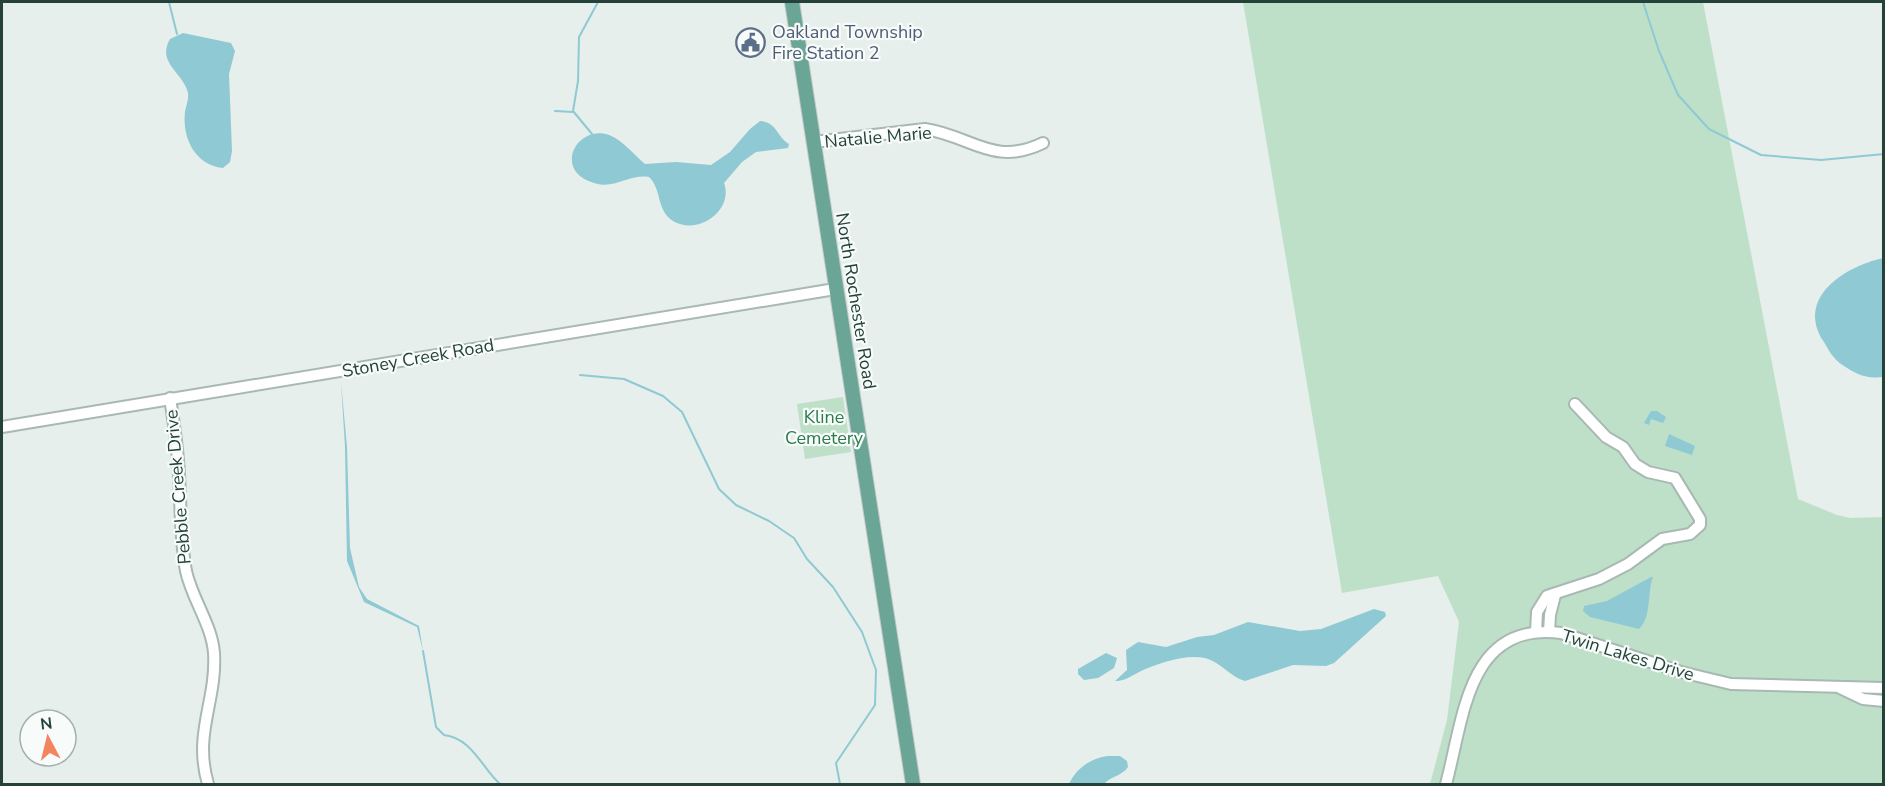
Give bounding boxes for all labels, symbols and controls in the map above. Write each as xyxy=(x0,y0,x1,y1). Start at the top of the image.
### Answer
place label: Oakland Township Fire Station 2 xyxy=(772,20,923,65)
public building icon: Oakland Township Fire Station 2 xyxy=(735,26,767,58)
street label: Natalie Marie xyxy=(823,120,933,154)
street label: North Rochester Road xyxy=(830,211,882,391)
street label: Stoney Creek Road xyxy=(340,333,496,383)
park label: Kline Cemetery xyxy=(785,405,864,450)
street label: Pebble Creek Drive xyxy=(159,409,197,565)
street label: Twin Lakes Drive xyxy=(1559,623,1697,687)
north arrow xyxy=(18,708,78,768)
text: N xyxy=(39,712,54,736)

